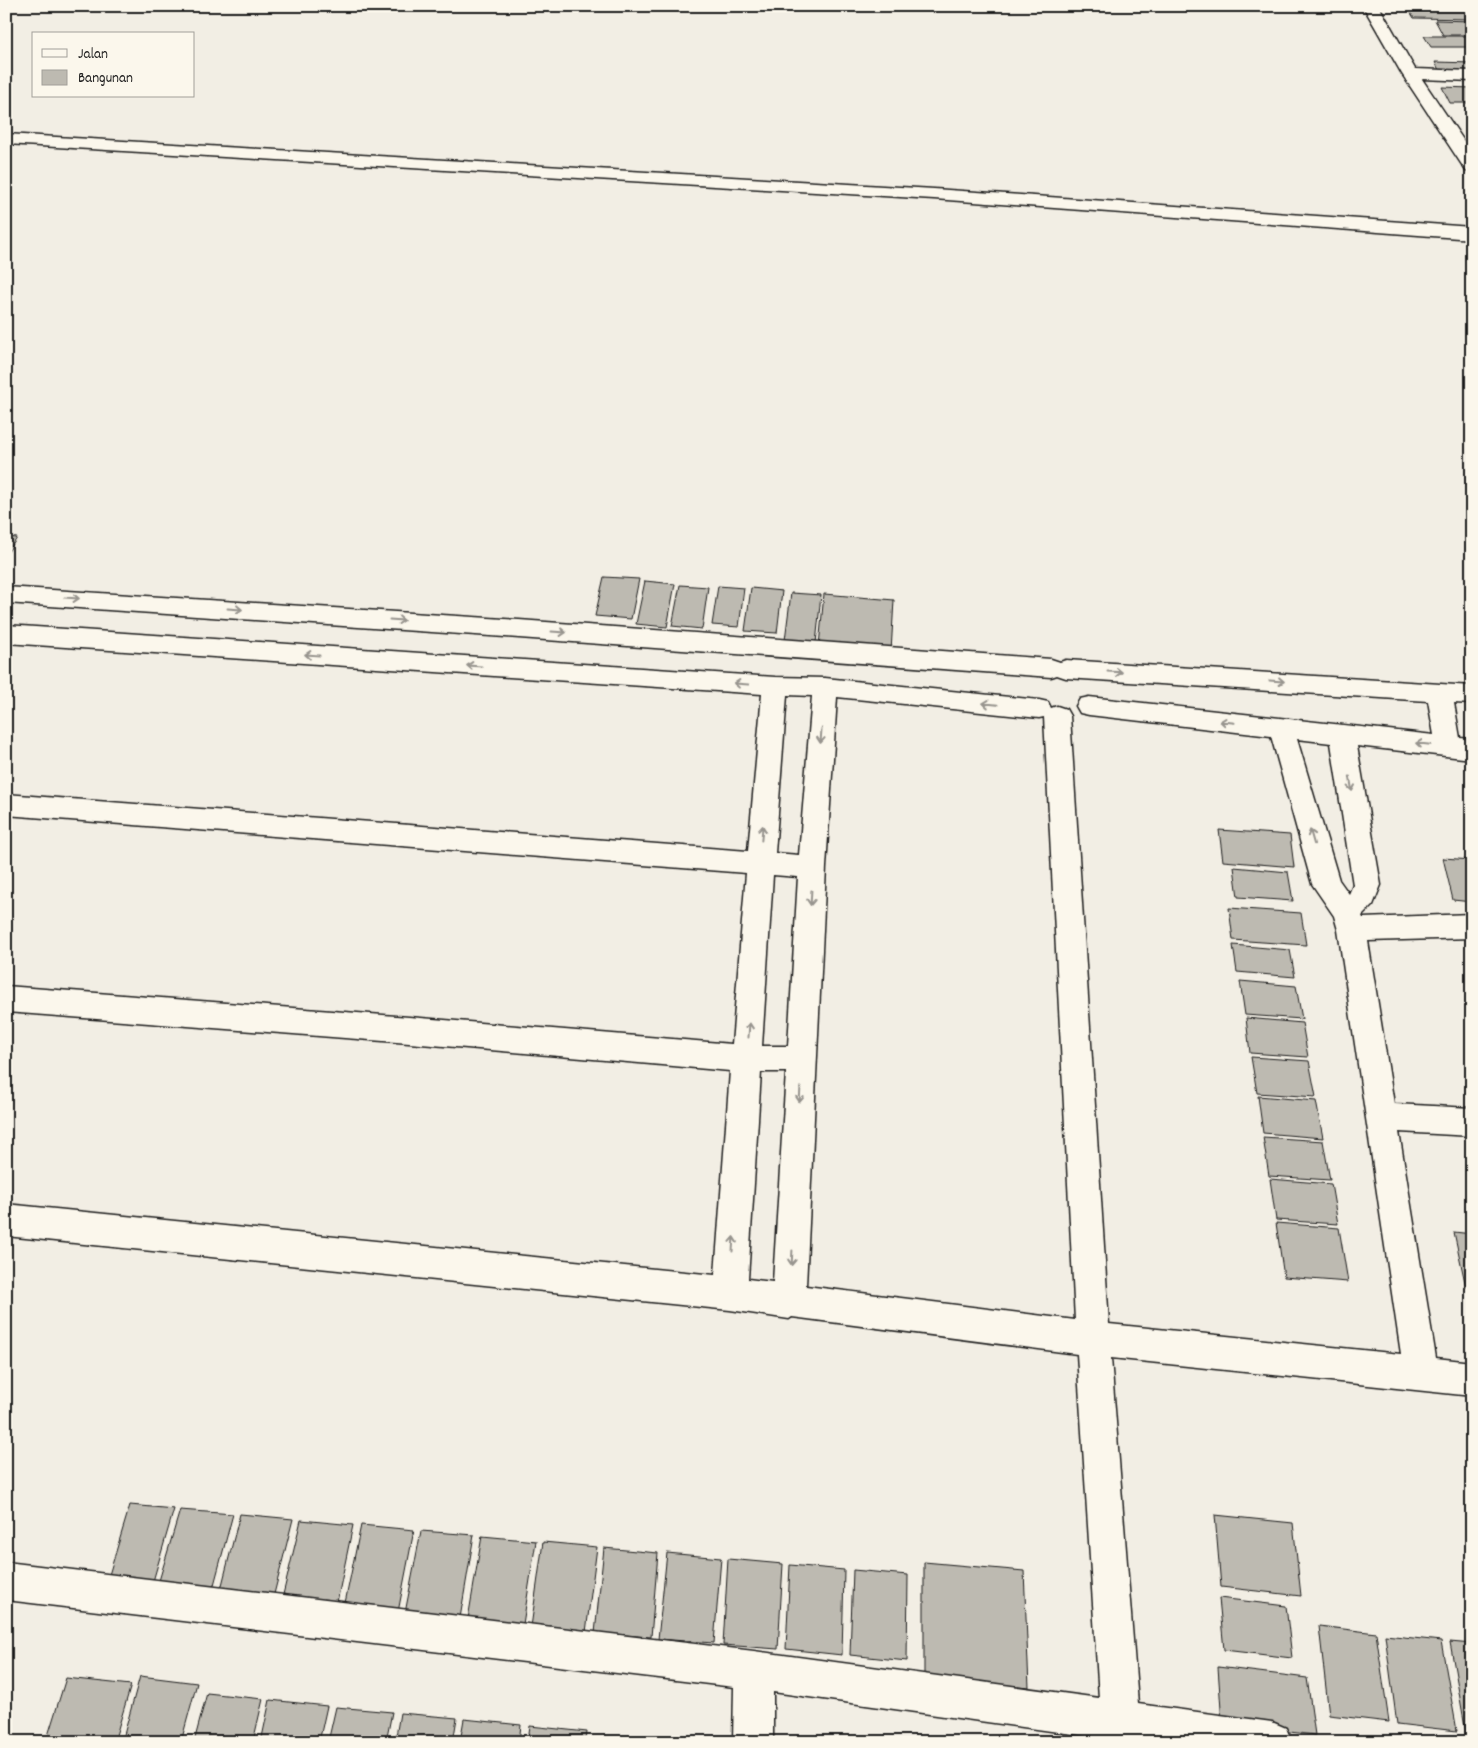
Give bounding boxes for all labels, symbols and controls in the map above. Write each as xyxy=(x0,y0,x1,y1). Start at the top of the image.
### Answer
legend xyxy=(32,32,195,98)
text: Jalan xyxy=(78,44,108,66)
text: Bangunan xyxy=(78,68,133,90)
one-way arrow xyxy=(64,594,80,603)
one-way arrow xyxy=(226,605,242,614)
one-way arrow xyxy=(388,616,404,625)
one-way arrow xyxy=(550,627,566,636)
one-way arrow xyxy=(304,650,320,659)
one-way arrow xyxy=(467,661,483,670)
one-way arrow xyxy=(1107,667,1123,676)
one-way arrow xyxy=(1269,677,1285,686)
one-way arrow xyxy=(733,679,749,688)
one-way arrow xyxy=(983,699,999,709)
one-way arrow xyxy=(1219,717,1235,727)
one-way arrow xyxy=(817,728,826,744)
one-way arrow xyxy=(1416,739,1432,749)
one-way arrow xyxy=(1346,775,1356,791)
one-way arrow xyxy=(758,825,767,841)
one-way arrow xyxy=(1307,829,1317,845)
one-way arrow xyxy=(806,890,815,906)
one-way arrow xyxy=(744,1022,754,1038)
one-way arrow xyxy=(796,1087,805,1103)
one-way arrow xyxy=(729,1236,738,1252)
one-way arrow xyxy=(787,1249,796,1265)

